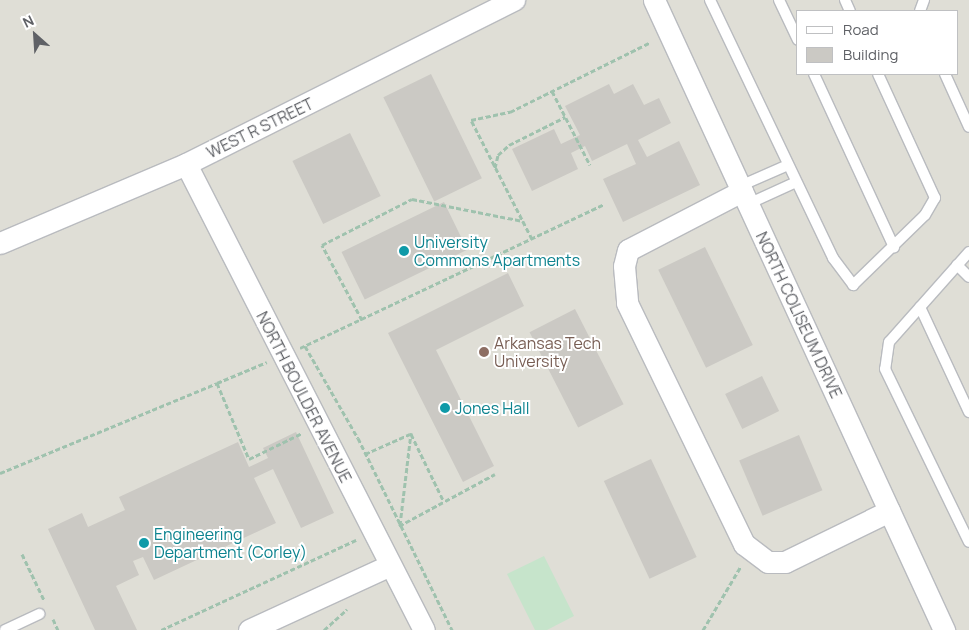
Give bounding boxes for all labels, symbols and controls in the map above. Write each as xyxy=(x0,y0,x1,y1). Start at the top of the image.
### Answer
north arrow xyxy=(10,10,60,60)
text: N xyxy=(20,10,37,32)
legend xyxy=(796,10,959,75)
text: Road xyxy=(843,19,879,40)
text: Building xyxy=(843,44,898,65)
street label: WEST R STREET xyxy=(203,94,317,162)
street label: NORTH COLISEUM DRIVE xyxy=(752,229,846,401)
place label: University Commons Apartments xyxy=(414,232,580,270)
marker: University Commons Apartments xyxy=(398,245,410,257)
street label: NORTH BOULDER AVENUE xyxy=(252,308,356,486)
place label: Arkansas Tech University xyxy=(494,333,601,371)
marker: Arkansas Tech University xyxy=(478,346,490,358)
place label: Jones Hall xyxy=(455,398,530,418)
marker: Jones Hall xyxy=(439,402,451,414)
place label: Engineering Department (Corley) xyxy=(154,524,307,562)
marker: Engineering Department (Corley) xyxy=(138,537,150,549)

